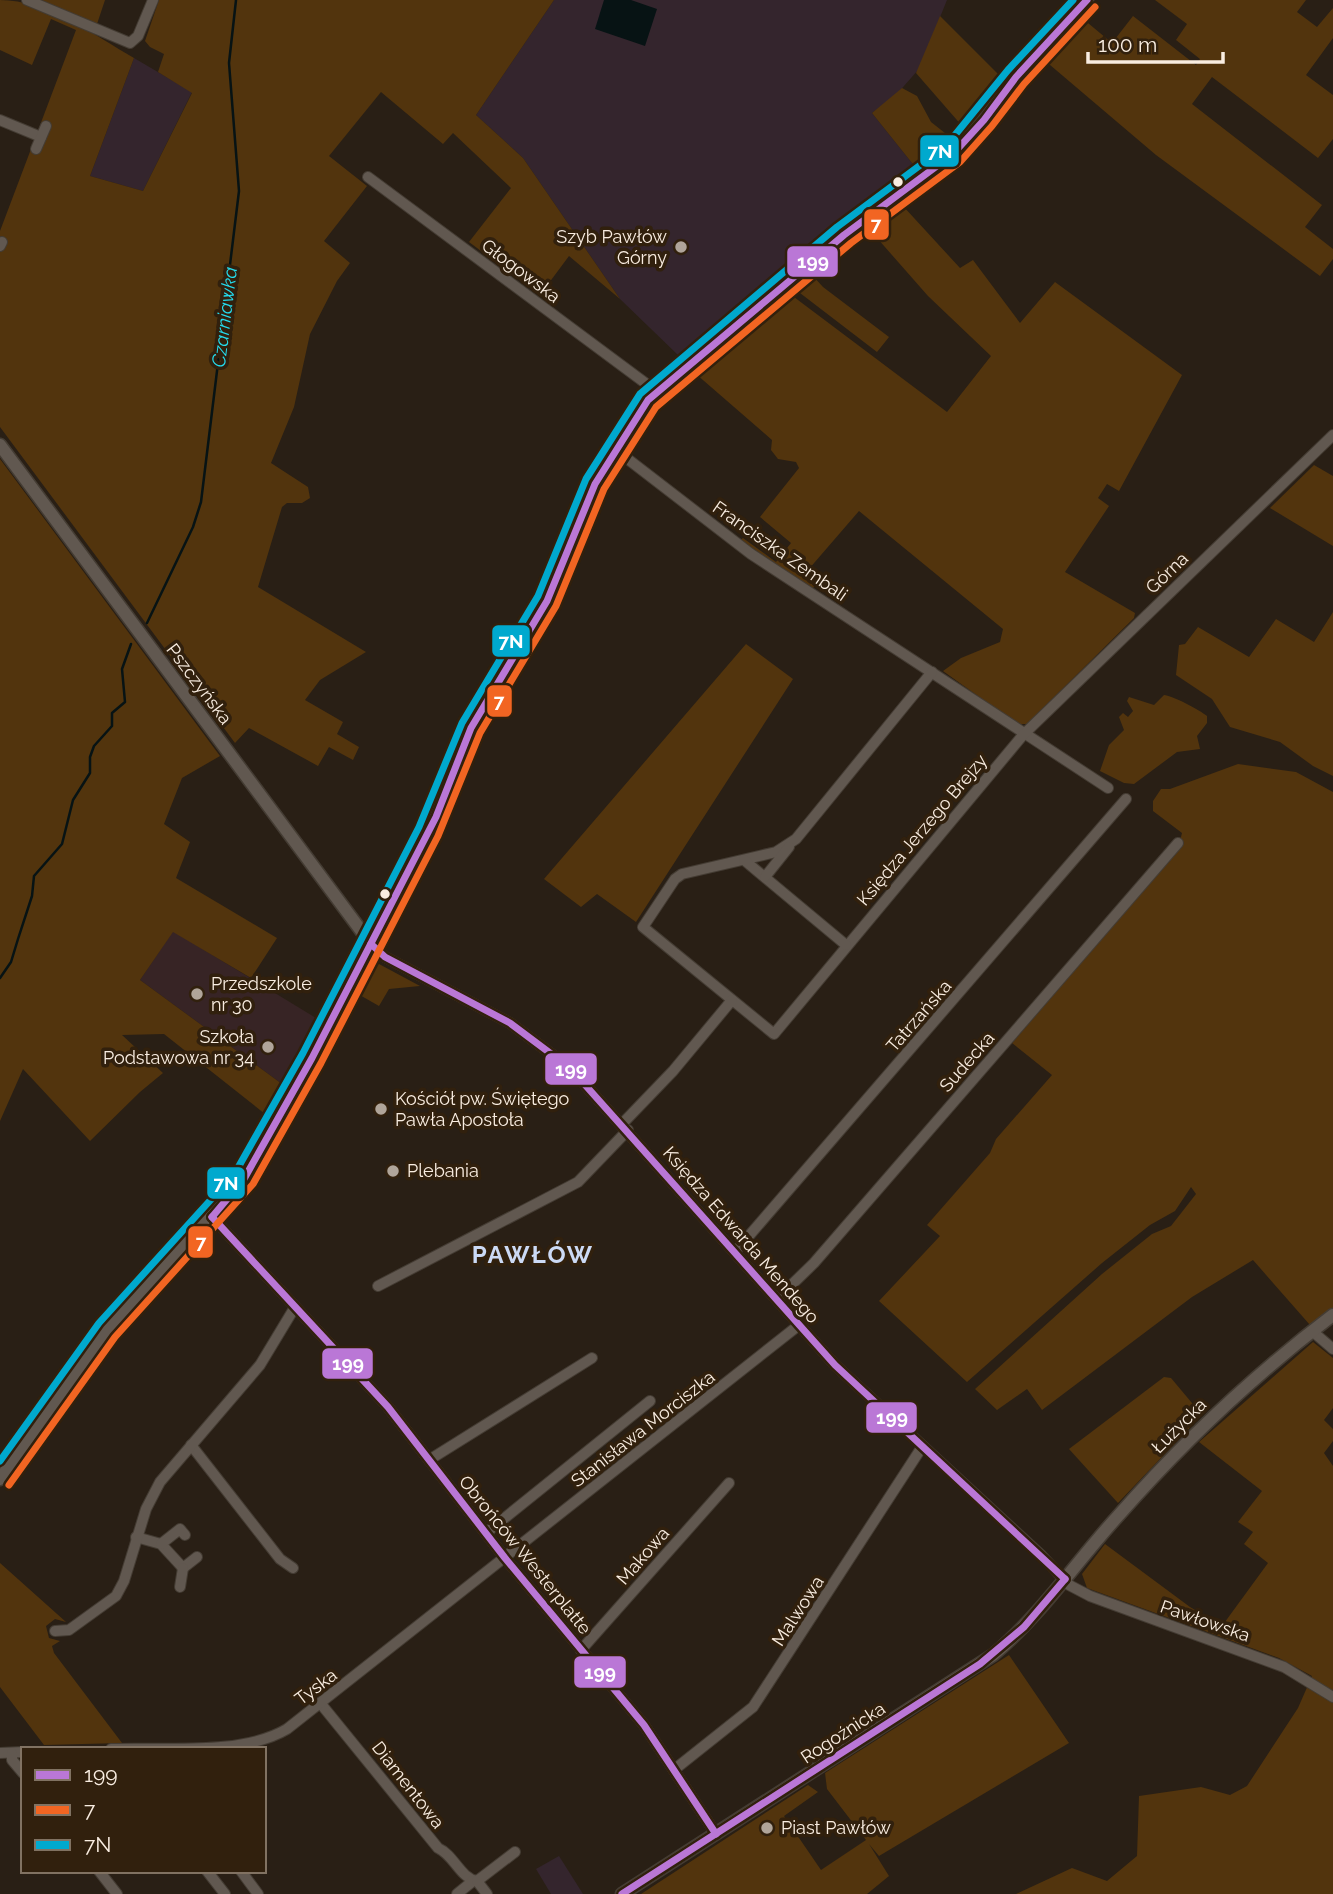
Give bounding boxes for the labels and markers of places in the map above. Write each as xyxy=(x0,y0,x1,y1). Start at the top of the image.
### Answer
unlabelled marker xyxy=(891,175,905,189)
place label: Szyb Pawłów Górny xyxy=(556,226,667,268)
marker: Szyb Pawłów Górny xyxy=(673,239,689,255)
unlabelled marker xyxy=(378,887,392,901)
place label: Przedszkole nr 30 xyxy=(211,973,312,1015)
marker: Przedszkole nr 30 xyxy=(189,986,205,1002)
place label: Szkoła Podstawowa nr 34 xyxy=(103,1026,254,1068)
marker: Szkoła Podstawowa nr 34 xyxy=(260,1039,276,1055)
place label: Kościół pw. Świętego Pawła Apostoła xyxy=(395,1087,570,1130)
marker: Kościół pw. Świętego Pawła Apostoła xyxy=(373,1101,389,1117)
place label: Plebania xyxy=(407,1160,479,1181)
marker: Plebania xyxy=(385,1163,401,1179)
place label: Piast Pawłów xyxy=(781,1817,891,1838)
marker: Piast Pawłów xyxy=(759,1820,775,1836)

